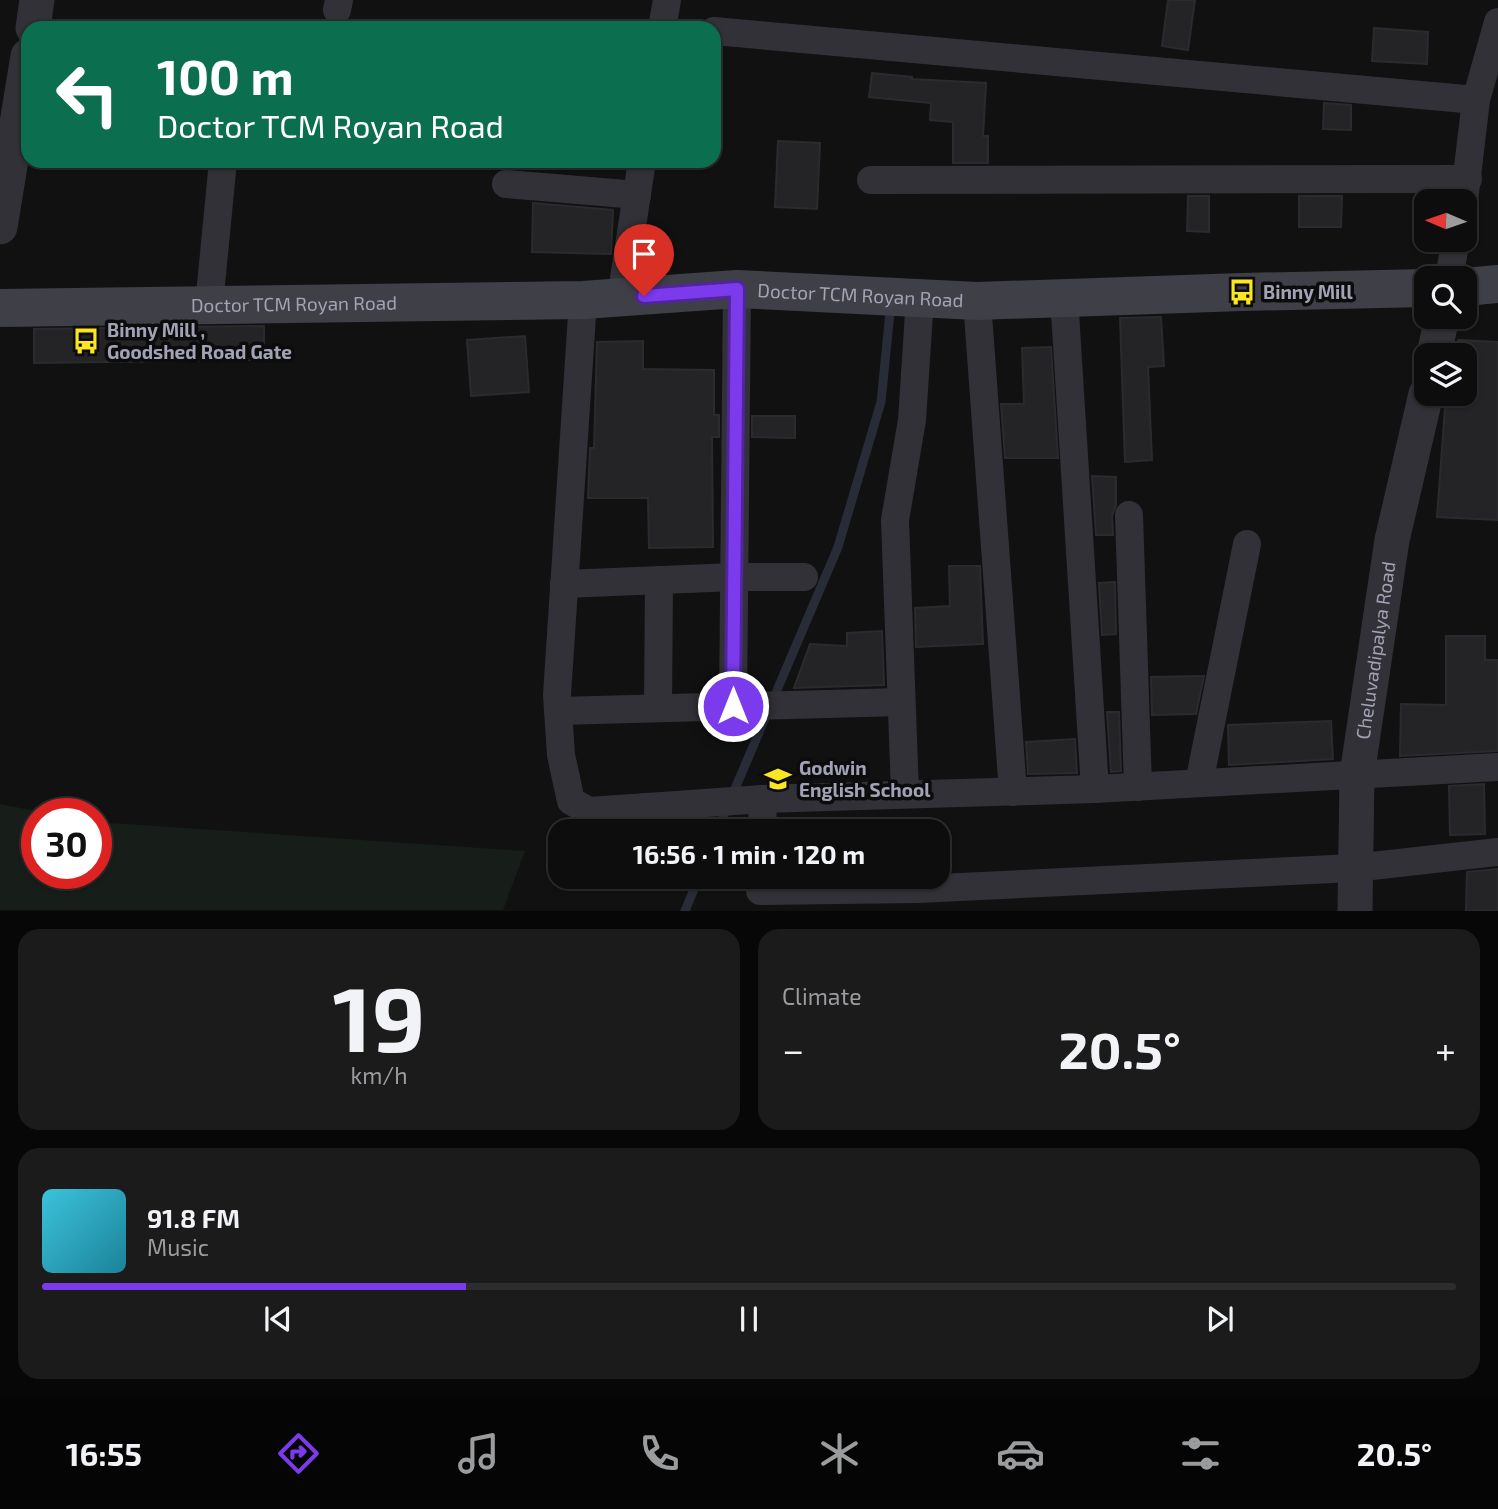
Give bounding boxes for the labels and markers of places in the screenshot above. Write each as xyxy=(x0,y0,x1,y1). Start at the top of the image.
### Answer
pin xyxy=(614,224,674,296)
bus stop icon: Binny Mill xyxy=(1227,277,1257,307)
place label: Binny Mill xyxy=(1263,280,1354,304)
place label: Binny Mill , Goodshed Road Gate xyxy=(107,318,292,363)
bus stop icon: Binny Mill , Goodshed Road Gate xyxy=(71,326,101,356)
place label: Godwin English School xyxy=(799,756,931,801)
school or university icon: Godwin English School xyxy=(763,764,793,794)

